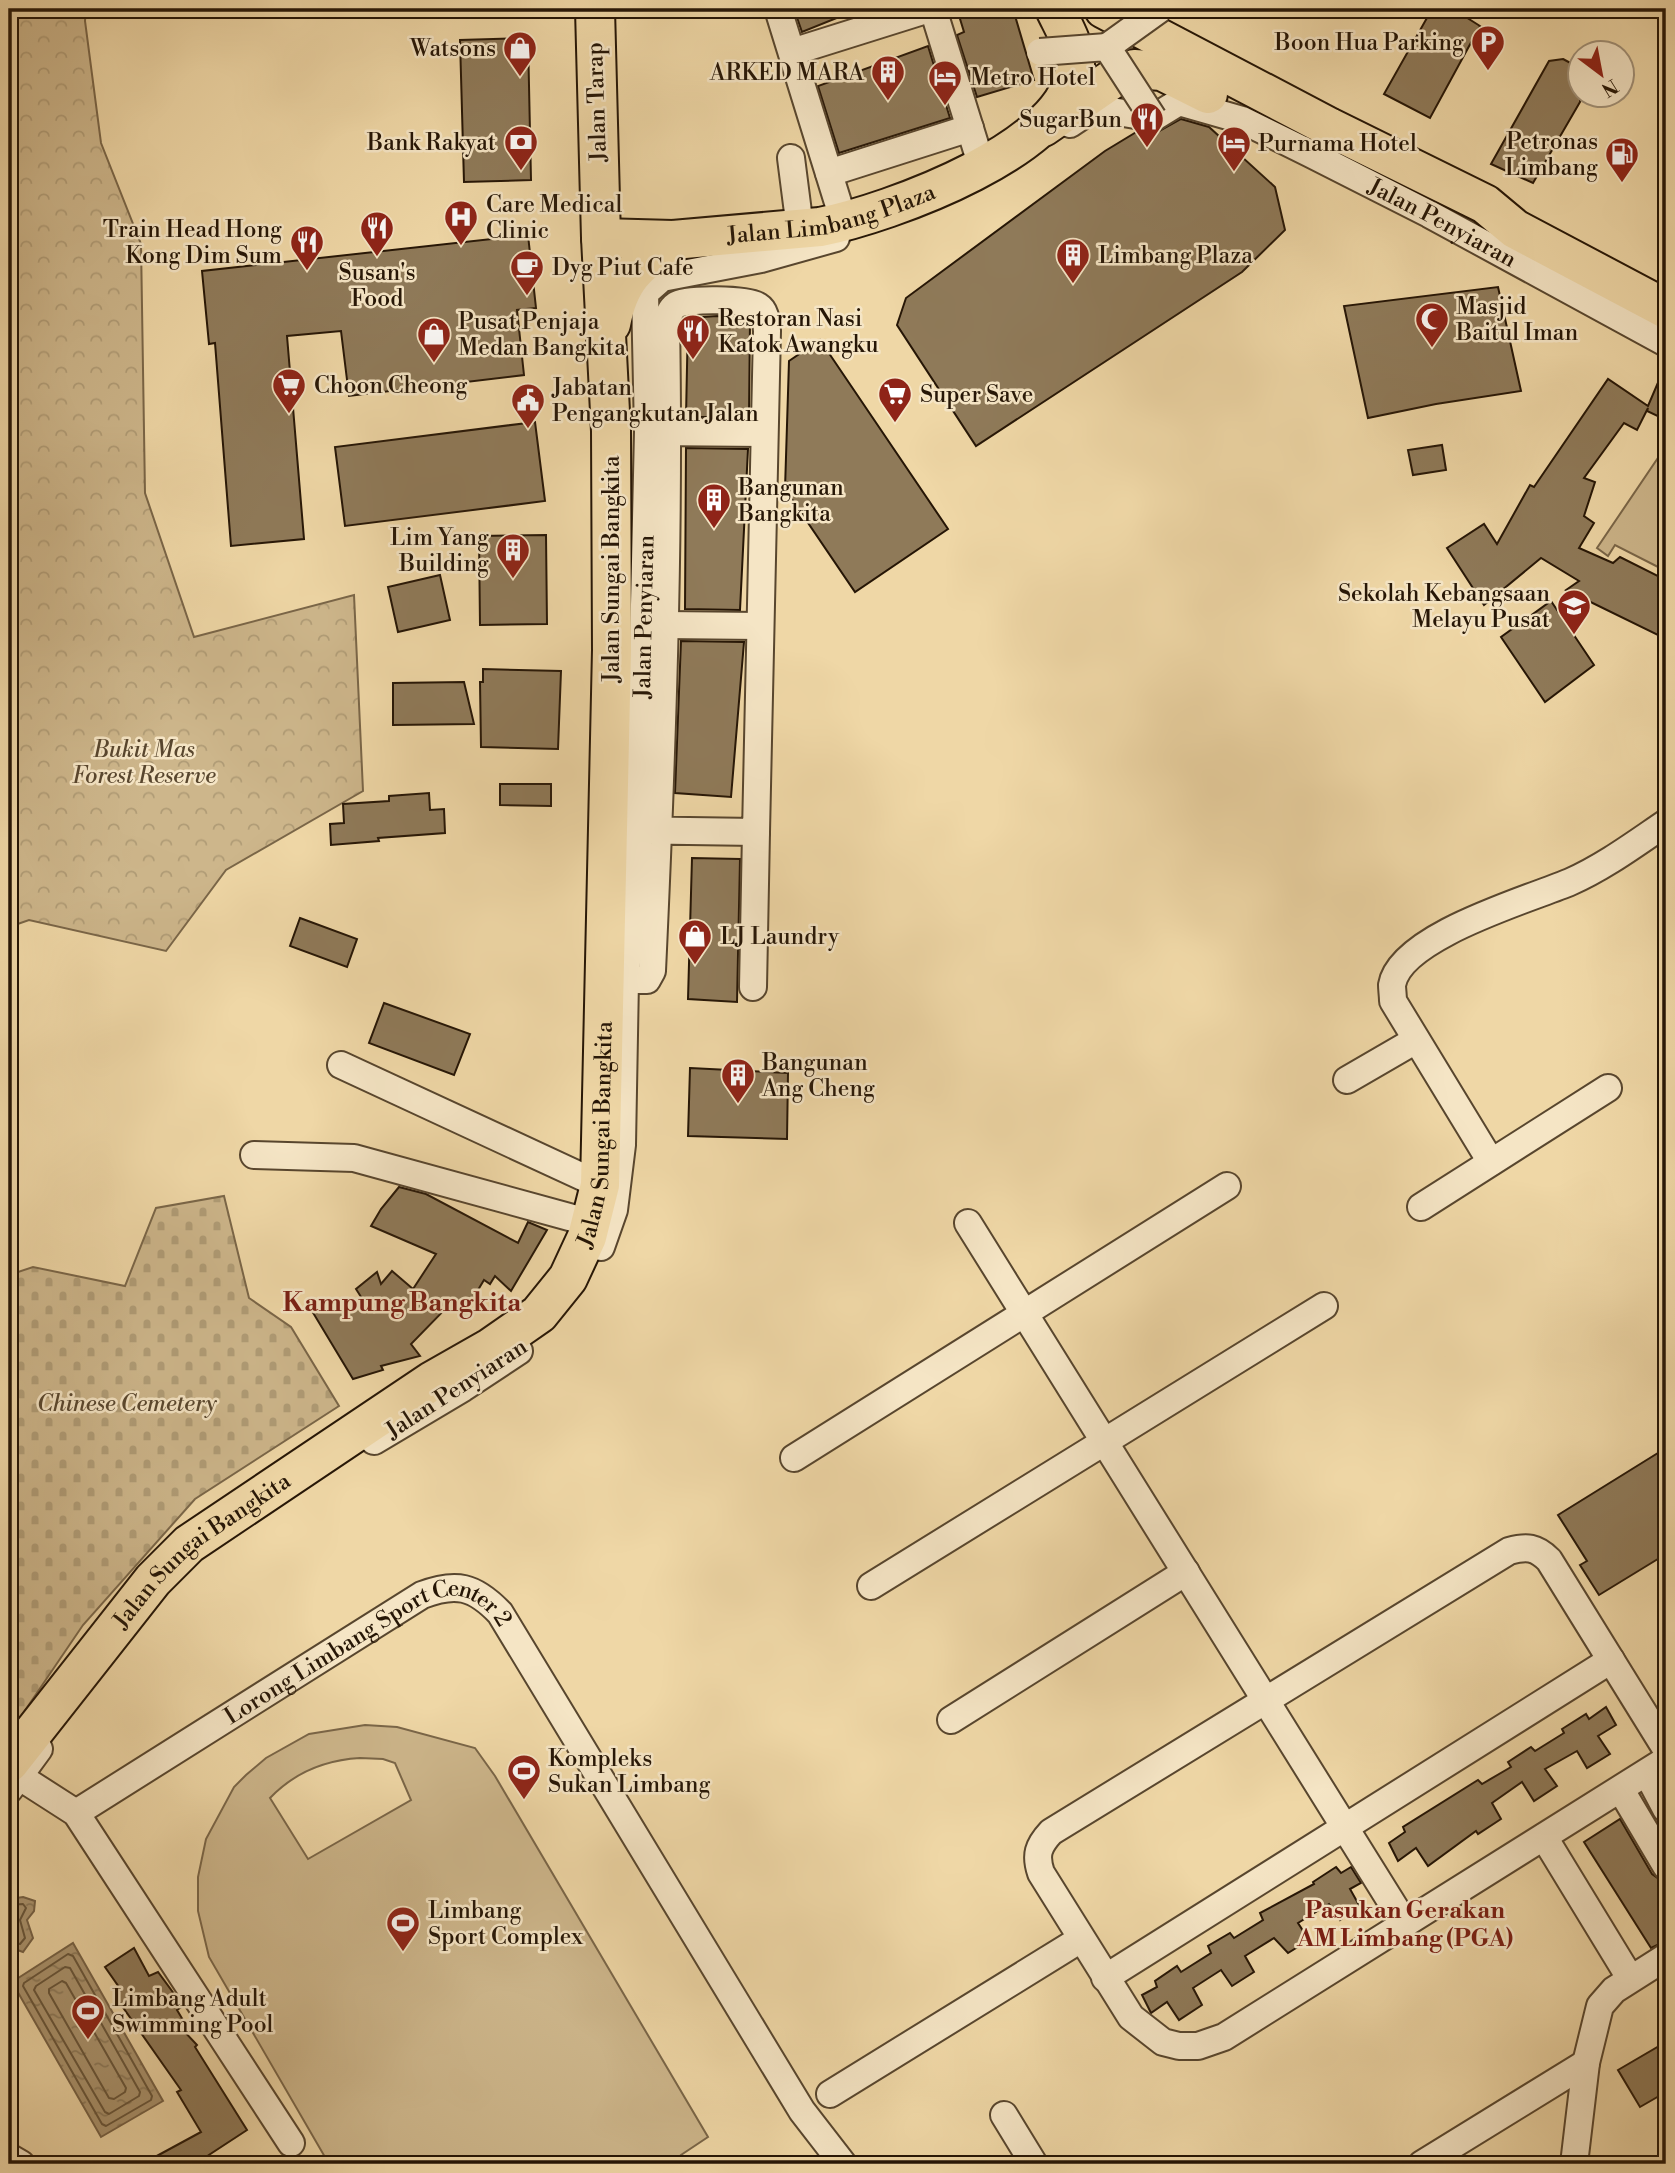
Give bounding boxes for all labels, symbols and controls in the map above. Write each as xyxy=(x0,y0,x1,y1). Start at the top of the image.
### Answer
parking icon: Boon Hua Parking xyxy=(1469,23,1507,72)
shop icon: Watsons xyxy=(501,29,539,78)
place label: Boon Hua Parking xyxy=(1274,29,1464,57)
place label: Watsons xyxy=(409,35,496,63)
north arrow xyxy=(1566,38,1636,108)
street label: Jalan Tarap xyxy=(581,42,613,163)
building icon: ARKED MARA xyxy=(869,53,907,102)
hotel icon: Metro Hotel xyxy=(926,58,964,107)
place label: ARKED MARA xyxy=(709,59,865,87)
place label: Metro Hotel xyxy=(970,64,1095,92)
text: N xyxy=(1597,73,1622,102)
restaurant icon: SugarBun xyxy=(1128,100,1166,149)
place label: SugarBun xyxy=(1019,106,1122,134)
bank icon: Bank Rakyat xyxy=(502,123,540,172)
hotel icon: Purnama Hotel xyxy=(1215,124,1253,173)
place label: Petronas Limbang xyxy=(1505,128,1598,182)
place label: Bank Rakyat xyxy=(366,129,496,157)
place label: Purnama Hotel xyxy=(1258,130,1417,158)
fuel station icon: Petronas Limbang xyxy=(1603,135,1641,184)
street label: Jalan Penyiaran xyxy=(1363,172,1521,274)
street label: Jalan Limbang Plaza xyxy=(725,178,940,250)
place label: Care Medical Clinic xyxy=(486,191,622,245)
hospital icon: Care Medical Clinic xyxy=(442,198,480,247)
restaurant icon: Susan's Food xyxy=(358,209,396,258)
place label: Train Head Hong Kong Dim Sum xyxy=(103,216,282,270)
restaurant icon: Train Head Hong Kong Dim Sum xyxy=(288,223,326,272)
building icon: Limbang Plaza xyxy=(1054,236,1092,285)
place label: Limbang Plaza xyxy=(1098,242,1253,270)
cafe icon: Dyg Piut Cafe xyxy=(508,248,546,297)
place label: Dyg Piut Cafe xyxy=(552,254,694,282)
place label: Susan's Food xyxy=(339,259,415,313)
place label: Masjid Baitul Iman xyxy=(1455,293,1578,347)
mosque icon: Masjid Baitul Iman xyxy=(1413,300,1451,349)
place label: Restoran Nasi Katok Awangku xyxy=(718,305,879,359)
place label: Pusat Penjaja Medan Bangkita xyxy=(458,308,626,362)
restaurant icon: Restoran Nasi Katok Awangku xyxy=(674,312,712,361)
shop icon: Pusat Penjaja Medan Bangkita xyxy=(415,315,453,364)
supermarket icon: Choon Cheong xyxy=(270,366,308,415)
place label: Choon Cheong xyxy=(314,372,468,400)
place label: Jabatan Pengangkutan Jalan xyxy=(551,374,759,428)
supermarket icon: Super Save xyxy=(876,375,914,424)
public building icon: Jabatan Pengangkutan Jalan xyxy=(509,381,547,430)
place label: Super Save xyxy=(920,381,1033,409)
street label: Jalan Sungai Bangkita xyxy=(598,455,626,684)
place label: Bangunan Bangkita xyxy=(737,474,844,528)
building icon: Bangunan Bangkita xyxy=(695,481,733,530)
place label: Lim Yang Building xyxy=(390,524,489,578)
building icon: Lim Yang Building xyxy=(494,531,532,580)
street label: Jalan Penyiaran xyxy=(629,534,661,700)
place label: Sekolah Kebangsaan Melayu Pusat xyxy=(1338,580,1550,634)
school or university icon: Sekolah Kebangsaan Melayu Pusat xyxy=(1555,587,1593,636)
park label: Bukit Mas Forest Reserve xyxy=(72,736,216,790)
shop icon: LJ Laundry xyxy=(676,917,714,966)
place label: LJ Laundry xyxy=(720,923,840,951)
street label: Jalan Sungai Bangkita xyxy=(571,1021,619,1253)
place label: Bangunan Ang Cheng xyxy=(761,1049,875,1103)
building icon: Bangunan Ang Cheng xyxy=(719,1056,757,1105)
district label: Kampung Bangkita xyxy=(283,1287,522,1319)
street label: Jalan Penyiaran xyxy=(380,1332,533,1446)
park label: Chinese Cemetery xyxy=(37,1390,218,1418)
street label: Jalan Sungai Bangkita xyxy=(107,1467,296,1635)
street label: Lorong Limbang Sport Center 2 xyxy=(219,1575,518,1731)
place label: Kompleks Sukan Limbang xyxy=(548,1745,711,1799)
sports icon: Kompleks Sukan Limbang xyxy=(505,1752,543,1801)
district label: Pasukan Gerakan AM Limbang (PGA) xyxy=(1296,1896,1513,1954)
place label: Limbang Sport Complex xyxy=(428,1897,583,1951)
sports icon: Limbang Sport Complex xyxy=(384,1904,422,1953)
place label: Limbang Adult Swimming Pool xyxy=(112,1985,274,2039)
sports icon: Limbang Adult Swimming Pool xyxy=(69,1992,107,2041)

